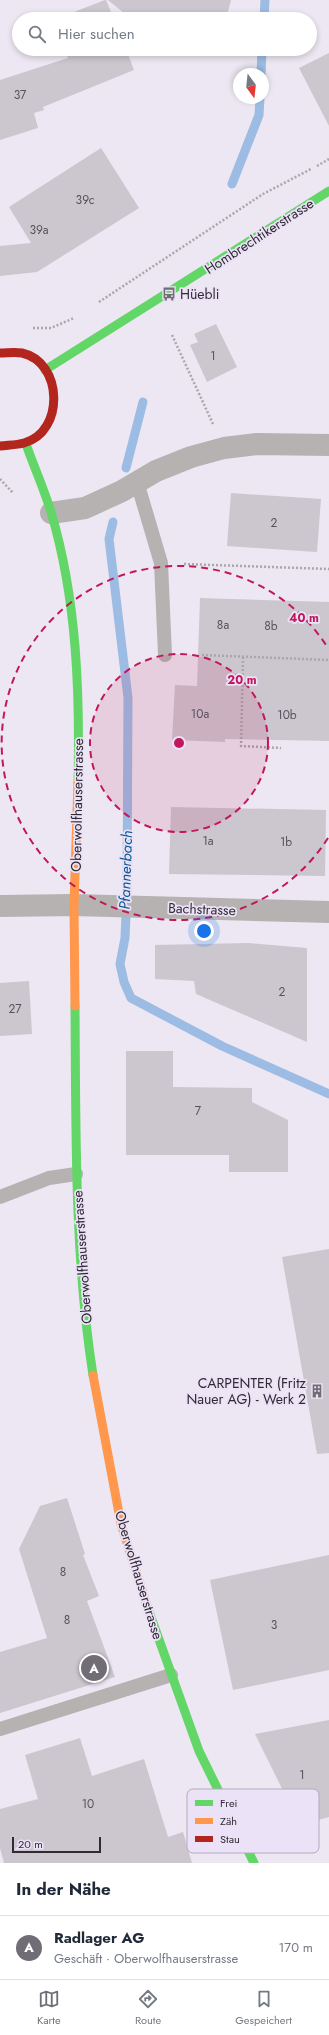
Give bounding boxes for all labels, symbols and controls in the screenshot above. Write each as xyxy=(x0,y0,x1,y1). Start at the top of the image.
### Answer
search box xyxy=(12,12,317,56)
icon: search xyxy=(26,23,48,45)
text: Hier suchen xyxy=(58,23,135,45)
north arrow xyxy=(233,68,269,104)
house number: 37 xyxy=(14,86,27,104)
house number: 39c xyxy=(76,191,95,209)
street label: Hombrechtikerstrasse xyxy=(201,193,317,279)
house number: 39a xyxy=(30,221,49,239)
place label: Hüebli xyxy=(180,284,219,304)
bus stop icon: Hüebli xyxy=(161,286,177,302)
house number: 1 xyxy=(210,347,216,365)
house number: 2 xyxy=(271,514,278,532)
text: 40 m xyxy=(289,609,319,627)
house number: 8a xyxy=(217,616,229,634)
house number: 8b xyxy=(264,617,278,635)
text: 20 m xyxy=(227,671,257,689)
house number: 10a xyxy=(191,705,209,723)
house number: 10b xyxy=(277,706,297,724)
centre of rings xyxy=(172,736,186,750)
street label: Oberwolfhauserstrasse xyxy=(66,738,88,872)
water label: Pfannerbach xyxy=(114,830,138,910)
house number: 1a xyxy=(202,832,214,850)
house number: 1b xyxy=(280,833,292,851)
street label: Bachstrasse xyxy=(168,898,236,920)
your location xyxy=(194,921,214,941)
house number: 2 xyxy=(279,983,286,1001)
house number: 27 xyxy=(8,1000,22,1018)
house number: 7 xyxy=(195,1102,202,1120)
street label: Oberwolfhauserstrasse xyxy=(67,1190,97,1324)
place label: CARPENTER (Fritz Nauer AG) - Werk 2 xyxy=(186,1373,307,1409)
building icon: CARPENTER (Fritz Nauer AG) - Werk 2 xyxy=(309,1383,325,1399)
street label: Oberwolfhauserstrasse xyxy=(110,1508,168,1642)
house number: 8 xyxy=(60,1563,66,1581)
house number: 8 xyxy=(64,1611,70,1629)
house number: 3 xyxy=(271,1616,278,1634)
pin: A xyxy=(81,1653,107,1683)
house number: 1 xyxy=(299,1766,305,1784)
legend xyxy=(187,1789,319,1853)
house number: 10 xyxy=(82,1795,94,1813)
text: Frei xyxy=(220,1795,238,1811)
text: Zäh xyxy=(220,1813,237,1829)
text: Stau xyxy=(220,1831,240,1847)
scale bar xyxy=(12,1835,101,1854)
text: 20 m xyxy=(18,1836,43,1852)
text: In der Nähe xyxy=(16,1877,111,1901)
text: Radlager AG xyxy=(54,1927,144,1949)
text: A xyxy=(24,1938,34,1957)
text: 170 m xyxy=(278,1938,313,1957)
text: Geschäft · Oberwolfhauserstrasse xyxy=(54,1949,238,1968)
tab: Karte xyxy=(37,1988,61,2028)
tab: Route xyxy=(135,1988,161,2028)
tab: Gespeichert xyxy=(235,1988,292,2028)

